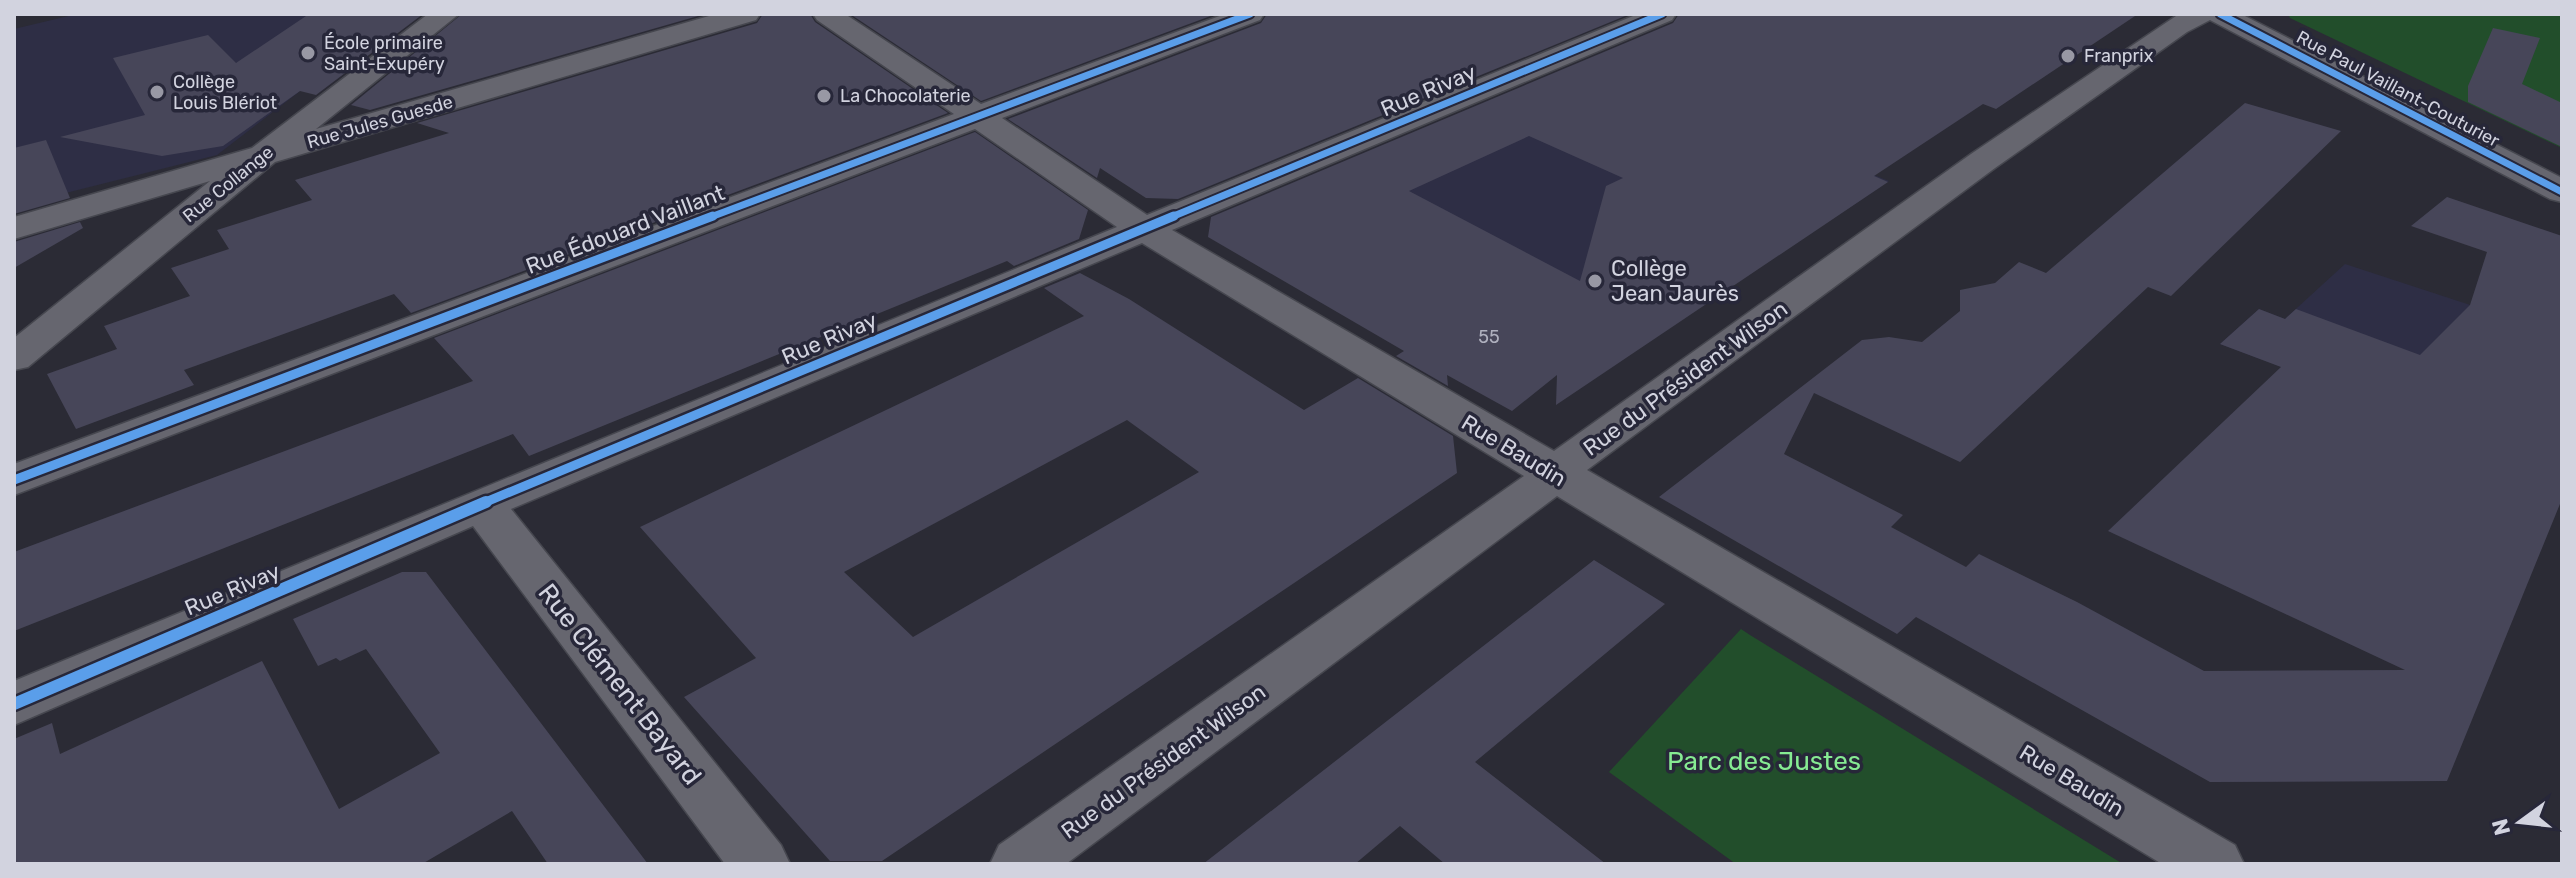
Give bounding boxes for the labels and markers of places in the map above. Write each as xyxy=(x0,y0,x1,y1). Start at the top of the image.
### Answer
place label: École primaire Saint-Exupéry xyxy=(324,32,445,75)
marker: École primaire Saint-Exupéry xyxy=(299,44,317,62)
place label: Franprix xyxy=(2084,45,2154,67)
marker: Franprix xyxy=(2059,47,2077,65)
place label: Collège Louis Blériot xyxy=(173,71,277,114)
marker: Collège Louis Blériot xyxy=(148,83,166,101)
place label: La Chocolaterie xyxy=(840,85,971,107)
marker: La Chocolaterie xyxy=(815,87,833,105)
place label: Collège Jean Jaurès xyxy=(1611,255,1739,307)
marker: Collège Jean Jaurès xyxy=(1586,272,1604,290)

